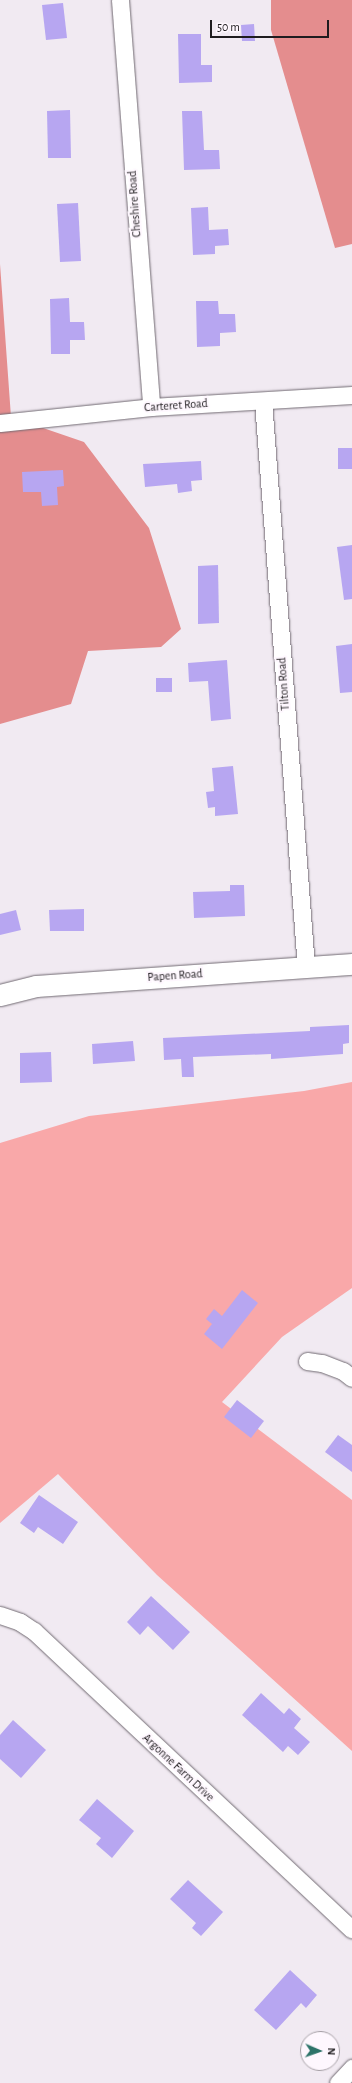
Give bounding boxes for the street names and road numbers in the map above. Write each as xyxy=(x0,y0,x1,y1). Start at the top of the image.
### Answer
street label: Cheshire Road xyxy=(125,170,145,238)
street label: Carteret Road xyxy=(144,397,208,415)
street label: Tilton Road xyxy=(275,657,293,711)
street label: Papen Road xyxy=(147,967,203,985)
street label: Argonne Farm Drive xyxy=(139,1731,217,1805)

